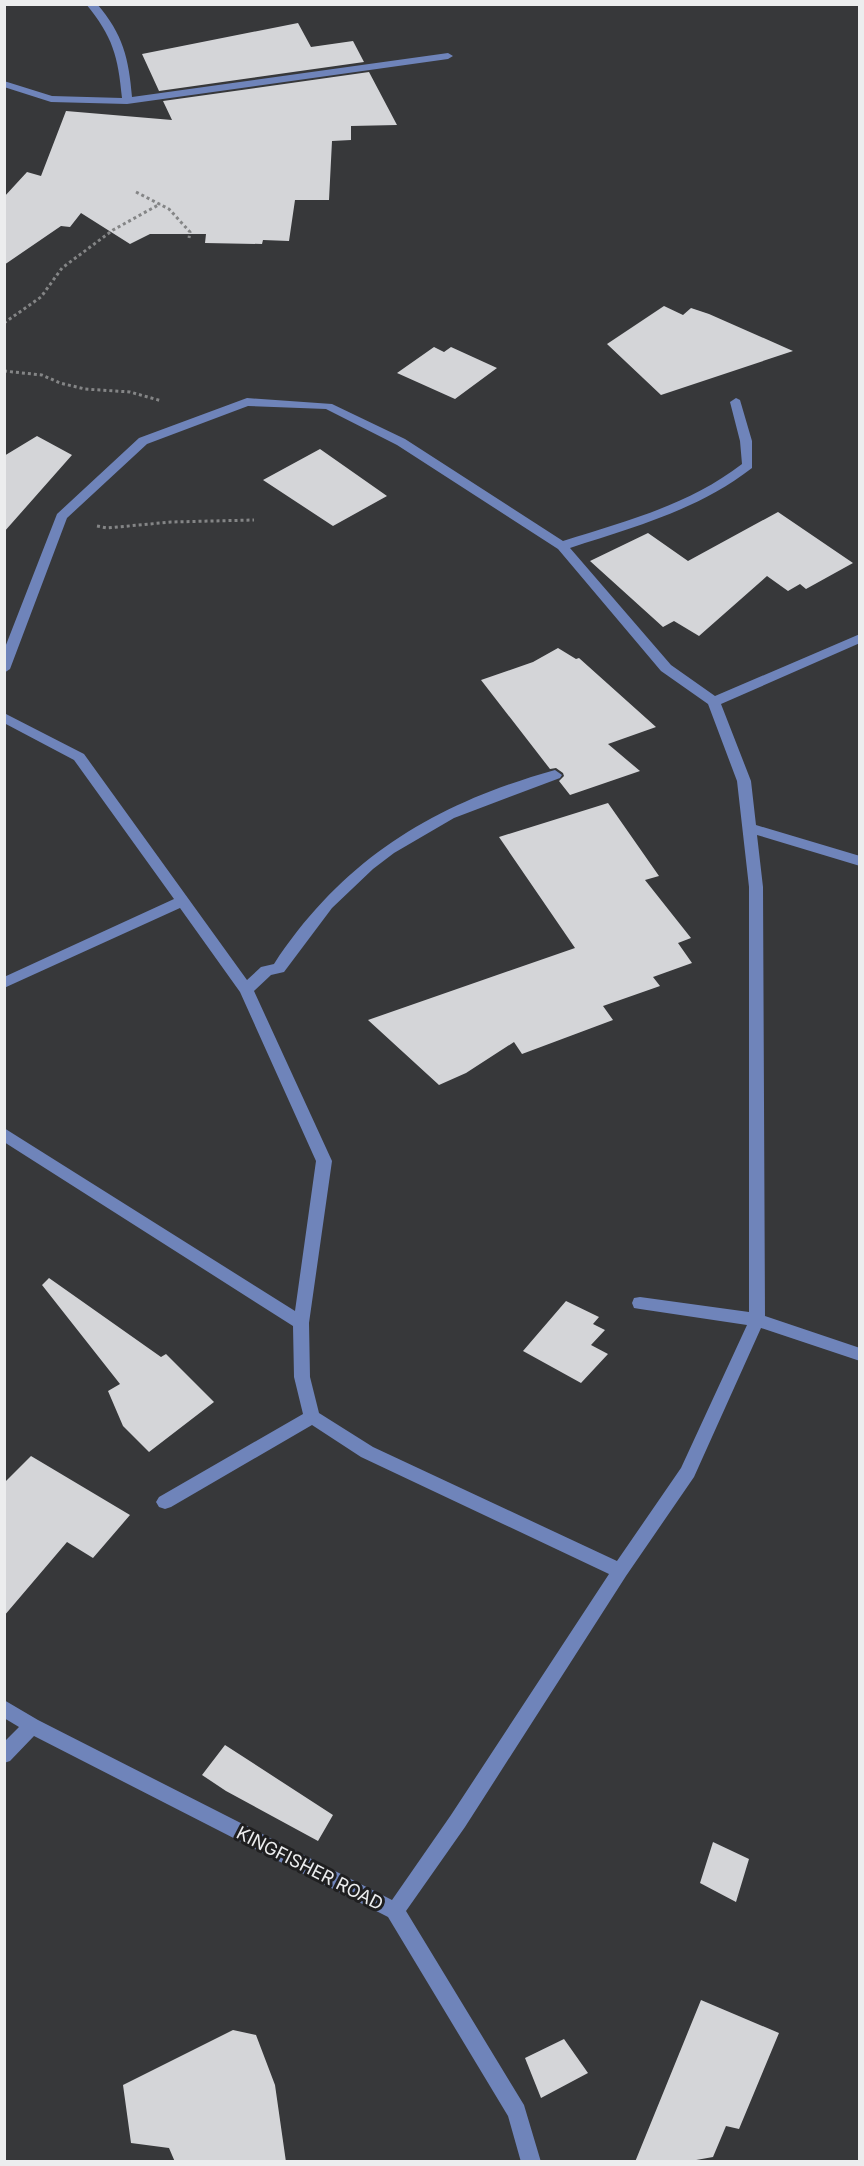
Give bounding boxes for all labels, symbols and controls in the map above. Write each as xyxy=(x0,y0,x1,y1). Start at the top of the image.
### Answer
street label: KINGFISHER ROAD xyxy=(233,1822,387,1914)

